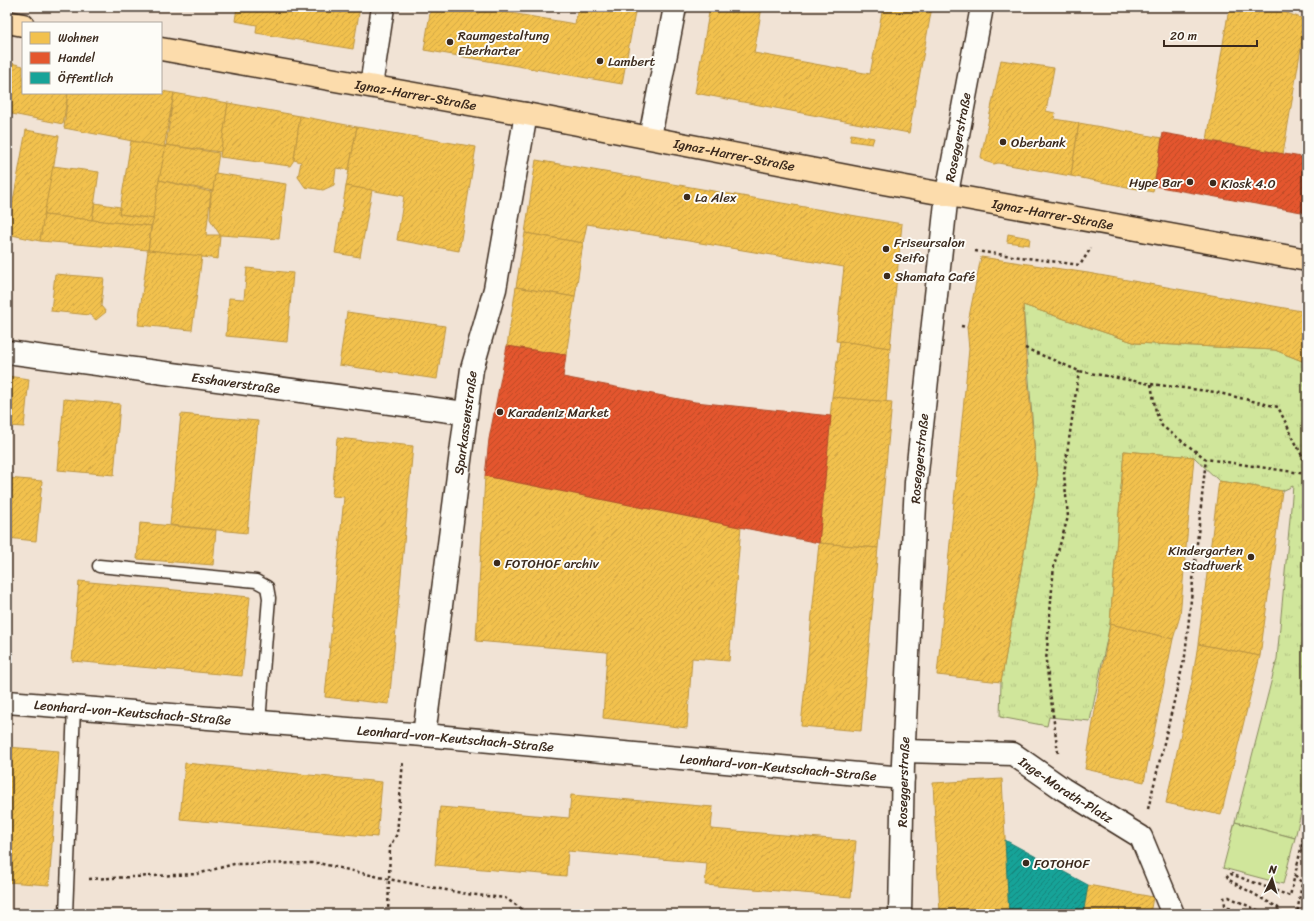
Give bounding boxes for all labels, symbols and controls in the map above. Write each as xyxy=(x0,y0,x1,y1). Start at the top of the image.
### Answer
legend xyxy=(22,22,162,94)
scale bar xyxy=(1164,22,1257,48)
place label: Raumgestaltung Eberharter xyxy=(458,24,550,62)
text: 20 m xyxy=(1170,25,1197,47)
text: Wohnen xyxy=(58,27,99,49)
marker: Raumgestaltung Eberharter xyxy=(445,37,455,47)
text: Handel xyxy=(58,47,95,69)
place label: Lambert xyxy=(608,50,655,73)
marker: Lambert xyxy=(595,56,605,66)
text: Öffentlich xyxy=(58,67,113,89)
street label: Ignaz-Harrer-Straße xyxy=(352,73,479,117)
street label: Roseggerstraße xyxy=(938,90,978,184)
place label: Oberbank xyxy=(1011,131,1066,154)
street label: Ignaz-Harrer-Straße xyxy=(671,132,797,178)
marker: Oberbank xyxy=(998,137,1008,147)
place label: Hype Bar xyxy=(1129,171,1183,194)
place label: Kiosk 4.0 xyxy=(1221,172,1276,195)
marker: Hype Bar xyxy=(1185,177,1195,187)
marker: Kiosk 4.0 xyxy=(1208,178,1218,188)
place label: La Alex xyxy=(695,186,737,209)
marker: La Alex xyxy=(682,192,692,202)
street label: Ignaz-Harrer-Straße xyxy=(989,192,1116,237)
place label: Friseursalon Seifo xyxy=(894,231,965,269)
marker: Friseursalon Seifo xyxy=(881,244,891,254)
place label: Shamata Café xyxy=(895,265,976,288)
marker: Shamata Café xyxy=(882,271,892,281)
street label: Esshaverstraße xyxy=(190,366,282,400)
street label: Sparkassenstraße xyxy=(447,369,484,476)
place label: Karadeniz Market xyxy=(508,401,609,424)
marker: Karadeniz Market xyxy=(495,407,505,417)
street label: Roseggerstraße xyxy=(904,412,935,504)
place label: Kindergarten Stadtwerk xyxy=(1168,539,1243,577)
place label: FOTOHOF archiv xyxy=(505,552,600,575)
marker: Kindergarten Stadtwerk xyxy=(1246,552,1256,562)
marker: FOTOHOF archiv xyxy=(492,558,502,568)
street label: Leonhard-von-Keutschach-Straße xyxy=(33,693,232,732)
street label: Leonhard-von-Keutschach-Straße xyxy=(356,719,555,759)
street label: Roseggerstraße xyxy=(891,736,916,828)
street label: Leonhard-von-Keutschach-Straße xyxy=(679,747,878,788)
street label: Inge-Morath-Platz xyxy=(1013,750,1118,830)
place label: FOTOHOF xyxy=(1034,852,1090,875)
marker: FOTOHOF xyxy=(1021,858,1031,868)
north arrow xyxy=(1252,859,1292,899)
text: N xyxy=(1267,860,1278,879)

